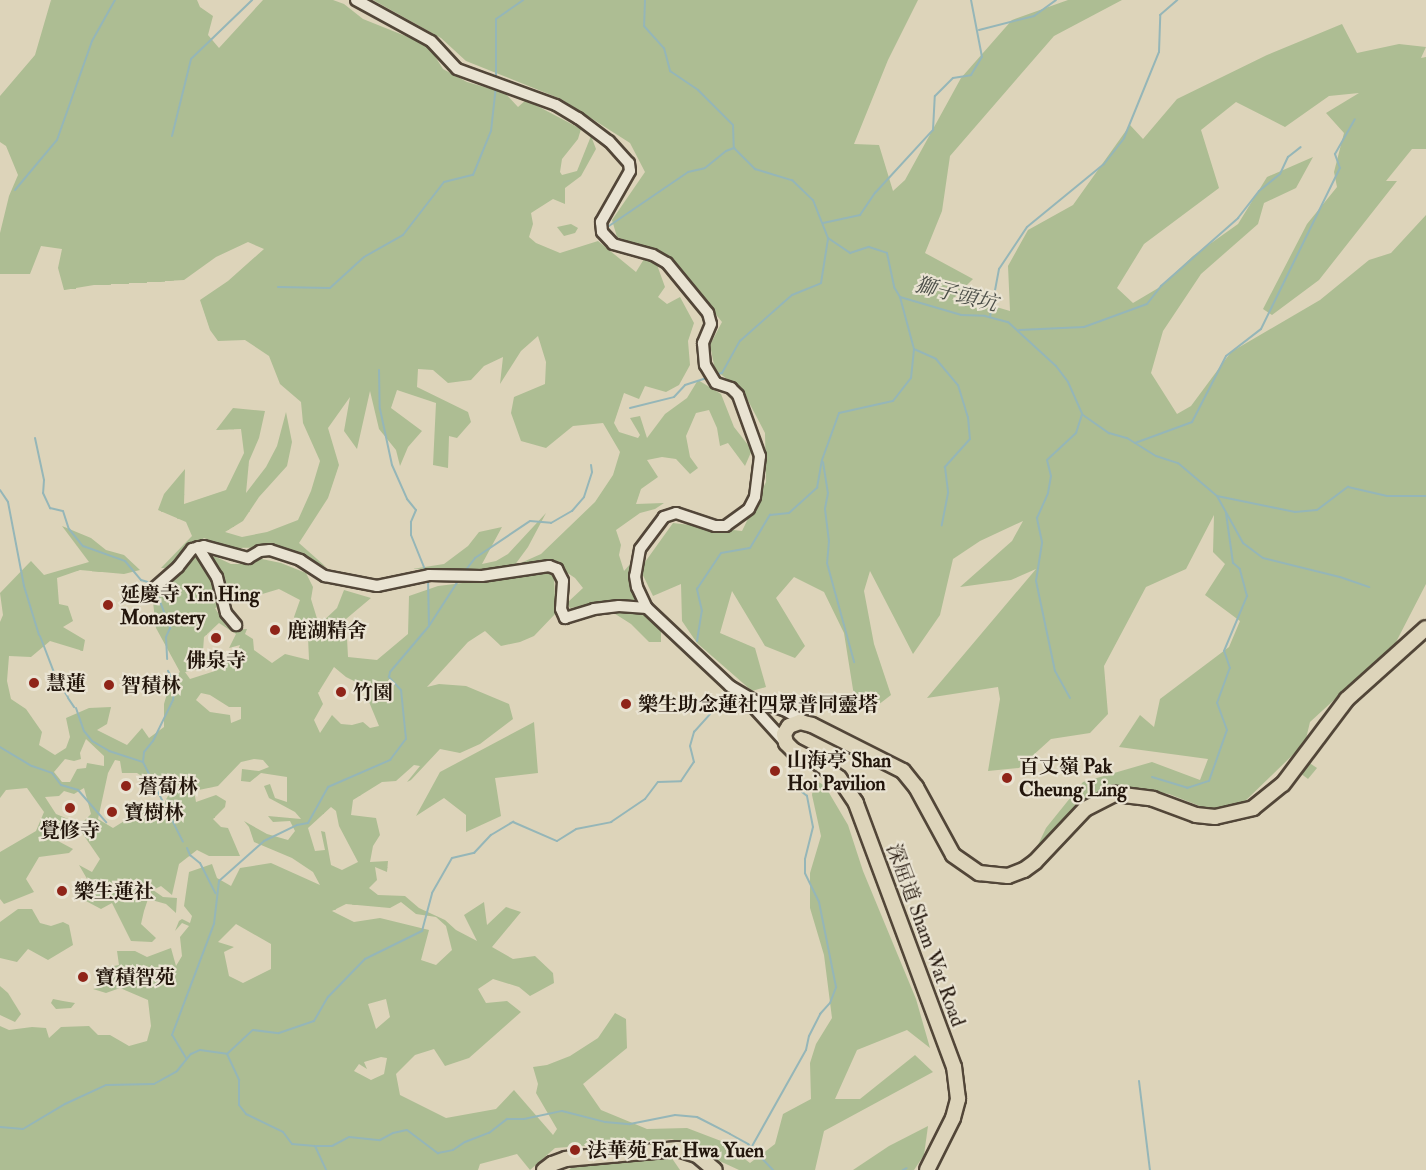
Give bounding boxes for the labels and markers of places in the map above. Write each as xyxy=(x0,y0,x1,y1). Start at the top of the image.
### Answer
place label: 延慶寺 Yin Hing Monastery xyxy=(120,582,260,629)
marker: 延慶寺 Yin Hing Monastery xyxy=(101,598,115,612)
place label: 鹿湖精舍 xyxy=(287,618,367,642)
marker: 鹿湖精舍 xyxy=(268,623,282,637)
marker: 佛泉寺 xyxy=(209,631,223,645)
place label: 佛泉寺 xyxy=(186,648,246,672)
place label: 慧蓮 xyxy=(46,671,86,695)
place label: 智積林 xyxy=(121,673,181,697)
marker: 慧蓮 xyxy=(27,676,41,690)
marker: 智積林 xyxy=(102,678,116,692)
place label: 竹園 xyxy=(353,680,393,704)
marker: 竹園 xyxy=(334,685,348,699)
place label: 樂生助念蓮社四眾普同靈塔 xyxy=(638,692,878,716)
marker: 樂生助念蓮社四眾普同靈塔 xyxy=(619,697,633,711)
place label: 山海亭 Shan Hoi Pavilion xyxy=(787,748,891,795)
place label: 百丈嶺 Pak Cheung Ling xyxy=(1019,754,1127,801)
marker: 山海亭 Shan Hoi Pavilion xyxy=(768,764,782,778)
marker: 百丈嶺 Pak Cheung Ling xyxy=(1000,771,1014,785)
place label: 薝蔔林 xyxy=(138,774,198,798)
marker: 薝蔔林 xyxy=(119,779,133,793)
place label: 寶樹林 xyxy=(124,800,184,824)
marker: 覺修寺 xyxy=(63,801,77,815)
marker: 寶樹林 xyxy=(105,805,119,819)
place label: 覺修寺 xyxy=(40,818,100,842)
place label: 樂生蓮社 xyxy=(74,879,154,903)
marker: 樂生蓮社 xyxy=(55,884,69,898)
place label: 寶積智苑 xyxy=(95,965,175,989)
marker: 寶積智苑 xyxy=(76,970,90,984)
place label: 法華苑 Fat Hwa Yuen xyxy=(587,1138,764,1162)
marker: 法華苑 Fat Hwa Yuen xyxy=(568,1143,582,1157)

